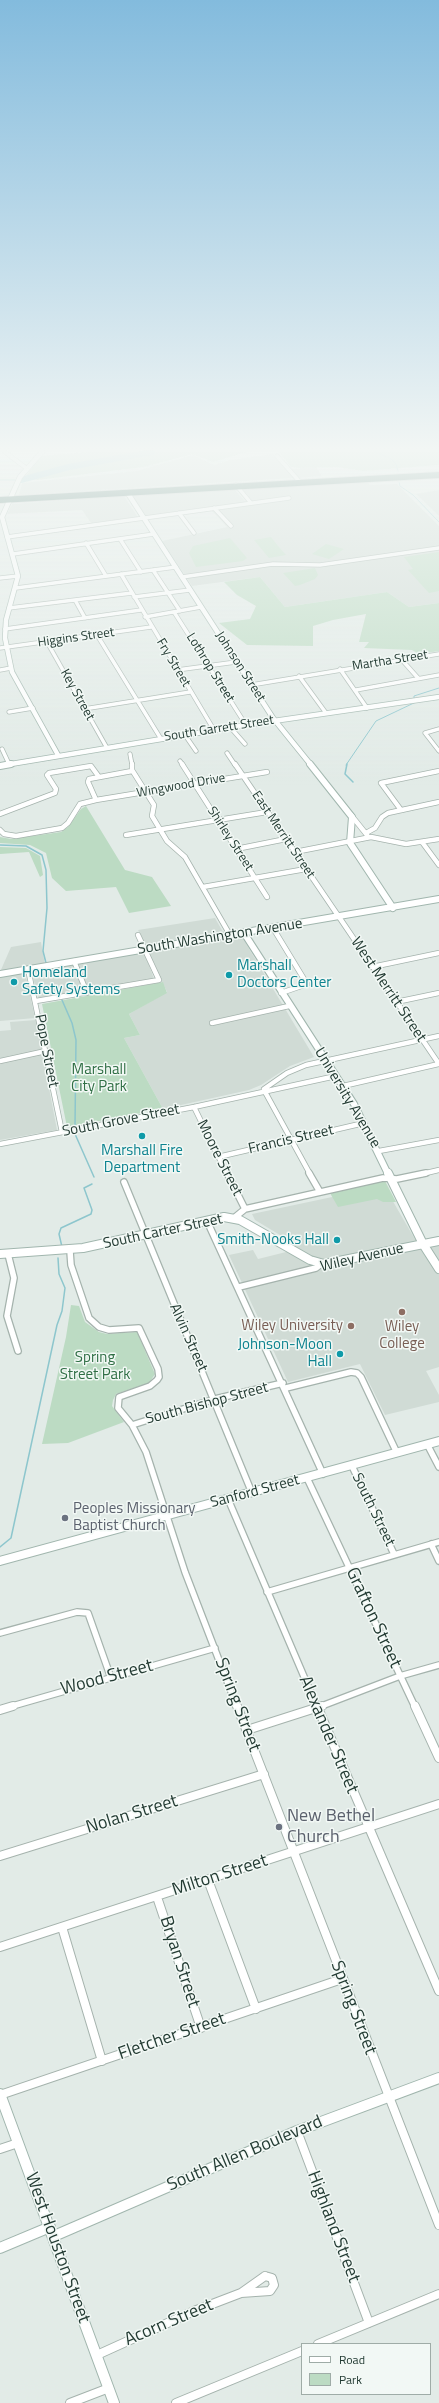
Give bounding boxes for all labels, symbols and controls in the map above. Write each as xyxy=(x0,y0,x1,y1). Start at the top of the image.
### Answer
street label: Higgins Street xyxy=(37,625,115,651)
street label: Johnson Street xyxy=(211,629,269,705)
street label: Lothrop Street xyxy=(182,630,238,706)
street label: Fry Street xyxy=(152,636,194,690)
street label: Martha Street xyxy=(351,647,429,675)
street label: Key Street xyxy=(57,667,97,723)
street label: South Garrett Street xyxy=(163,713,275,745)
street label: Wingwood Drive xyxy=(135,771,227,801)
street label: East Merritt Street xyxy=(248,788,318,882)
street label: Shirley Street xyxy=(203,804,257,874)
street label: South Washington Avenue xyxy=(136,915,304,959)
street label: West Merritt Street xyxy=(346,934,430,1046)
place label: Marshall Doctors Center xyxy=(237,957,331,992)
place label: Homeland Safety Systems xyxy=(22,964,120,999)
marker: Marshall Doctors Center xyxy=(224,970,234,980)
marker: Homeland Safety Systems xyxy=(9,977,19,987)
street label: Pope Street xyxy=(30,1013,62,1089)
street label: University Avenue xyxy=(310,1045,384,1151)
park label: Marshall City Park xyxy=(71,1061,127,1096)
street label: South Grove Street xyxy=(61,1101,181,1141)
street label: Moore Street xyxy=(192,1117,246,1199)
street label: Francis Street xyxy=(247,1121,335,1159)
marker: Marshall Fire Department xyxy=(137,1131,147,1141)
place label: Marshall Fire Department xyxy=(101,1142,183,1177)
street label: South Carter Street xyxy=(102,1211,224,1253)
place label: Smith-Nooks Hall xyxy=(217,1231,329,1249)
marker: Smith-Nooks Hall xyxy=(332,1235,342,1245)
street label: Wiley Avenue xyxy=(319,1240,405,1276)
street label: Alvin Street xyxy=(165,1301,211,1375)
marker: Wiley College xyxy=(397,1307,407,1317)
place label: Wiley University xyxy=(241,1317,343,1335)
place label: Wiley College xyxy=(379,1318,425,1353)
marker: Wiley University xyxy=(346,1321,356,1331)
place label: Johnson-Moon Hall xyxy=(238,1336,332,1371)
park label: Spring Street Park xyxy=(60,1349,130,1384)
marker: Johnson-Moon Hall xyxy=(335,1349,345,1359)
street label: South Bishop Street xyxy=(144,1379,270,1429)
street label: South Street xyxy=(348,1470,398,1550)
street label: Sanford Street xyxy=(209,1471,301,1513)
place label: Peoples Missionary Baptist Church xyxy=(73,1500,196,1535)
marker: Peoples Missionary Baptist Church xyxy=(60,1513,70,1523)
street label: Grafton Street xyxy=(340,1564,406,1672)
street label: Wood Street xyxy=(59,1655,155,1701)
street label: Spring Street xyxy=(209,1655,265,1755)
street label: Alexander Street xyxy=(293,1673,363,1797)
street label: Nolan Street xyxy=(84,1791,180,1839)
place label: New Bethel Church xyxy=(287,1806,375,1848)
marker: New Bethel Church xyxy=(274,1822,284,1832)
street label: Milton Street xyxy=(170,1850,270,1902)
street label: Bryan Street xyxy=(154,1914,204,2010)
street label: Spring Street xyxy=(325,1958,381,2058)
street label: Fletcher Street xyxy=(115,2009,229,2065)
street label: South Allen Boulevard xyxy=(164,2111,326,2197)
street label: Highland Street xyxy=(302,2168,364,2286)
street label: West Houston Street xyxy=(20,2170,94,2326)
street label: Acorn Street xyxy=(121,2295,217,2351)
legend xyxy=(301,2343,431,2395)
text: Road xyxy=(339,2350,365,2369)
text: Park xyxy=(339,2370,362,2389)

